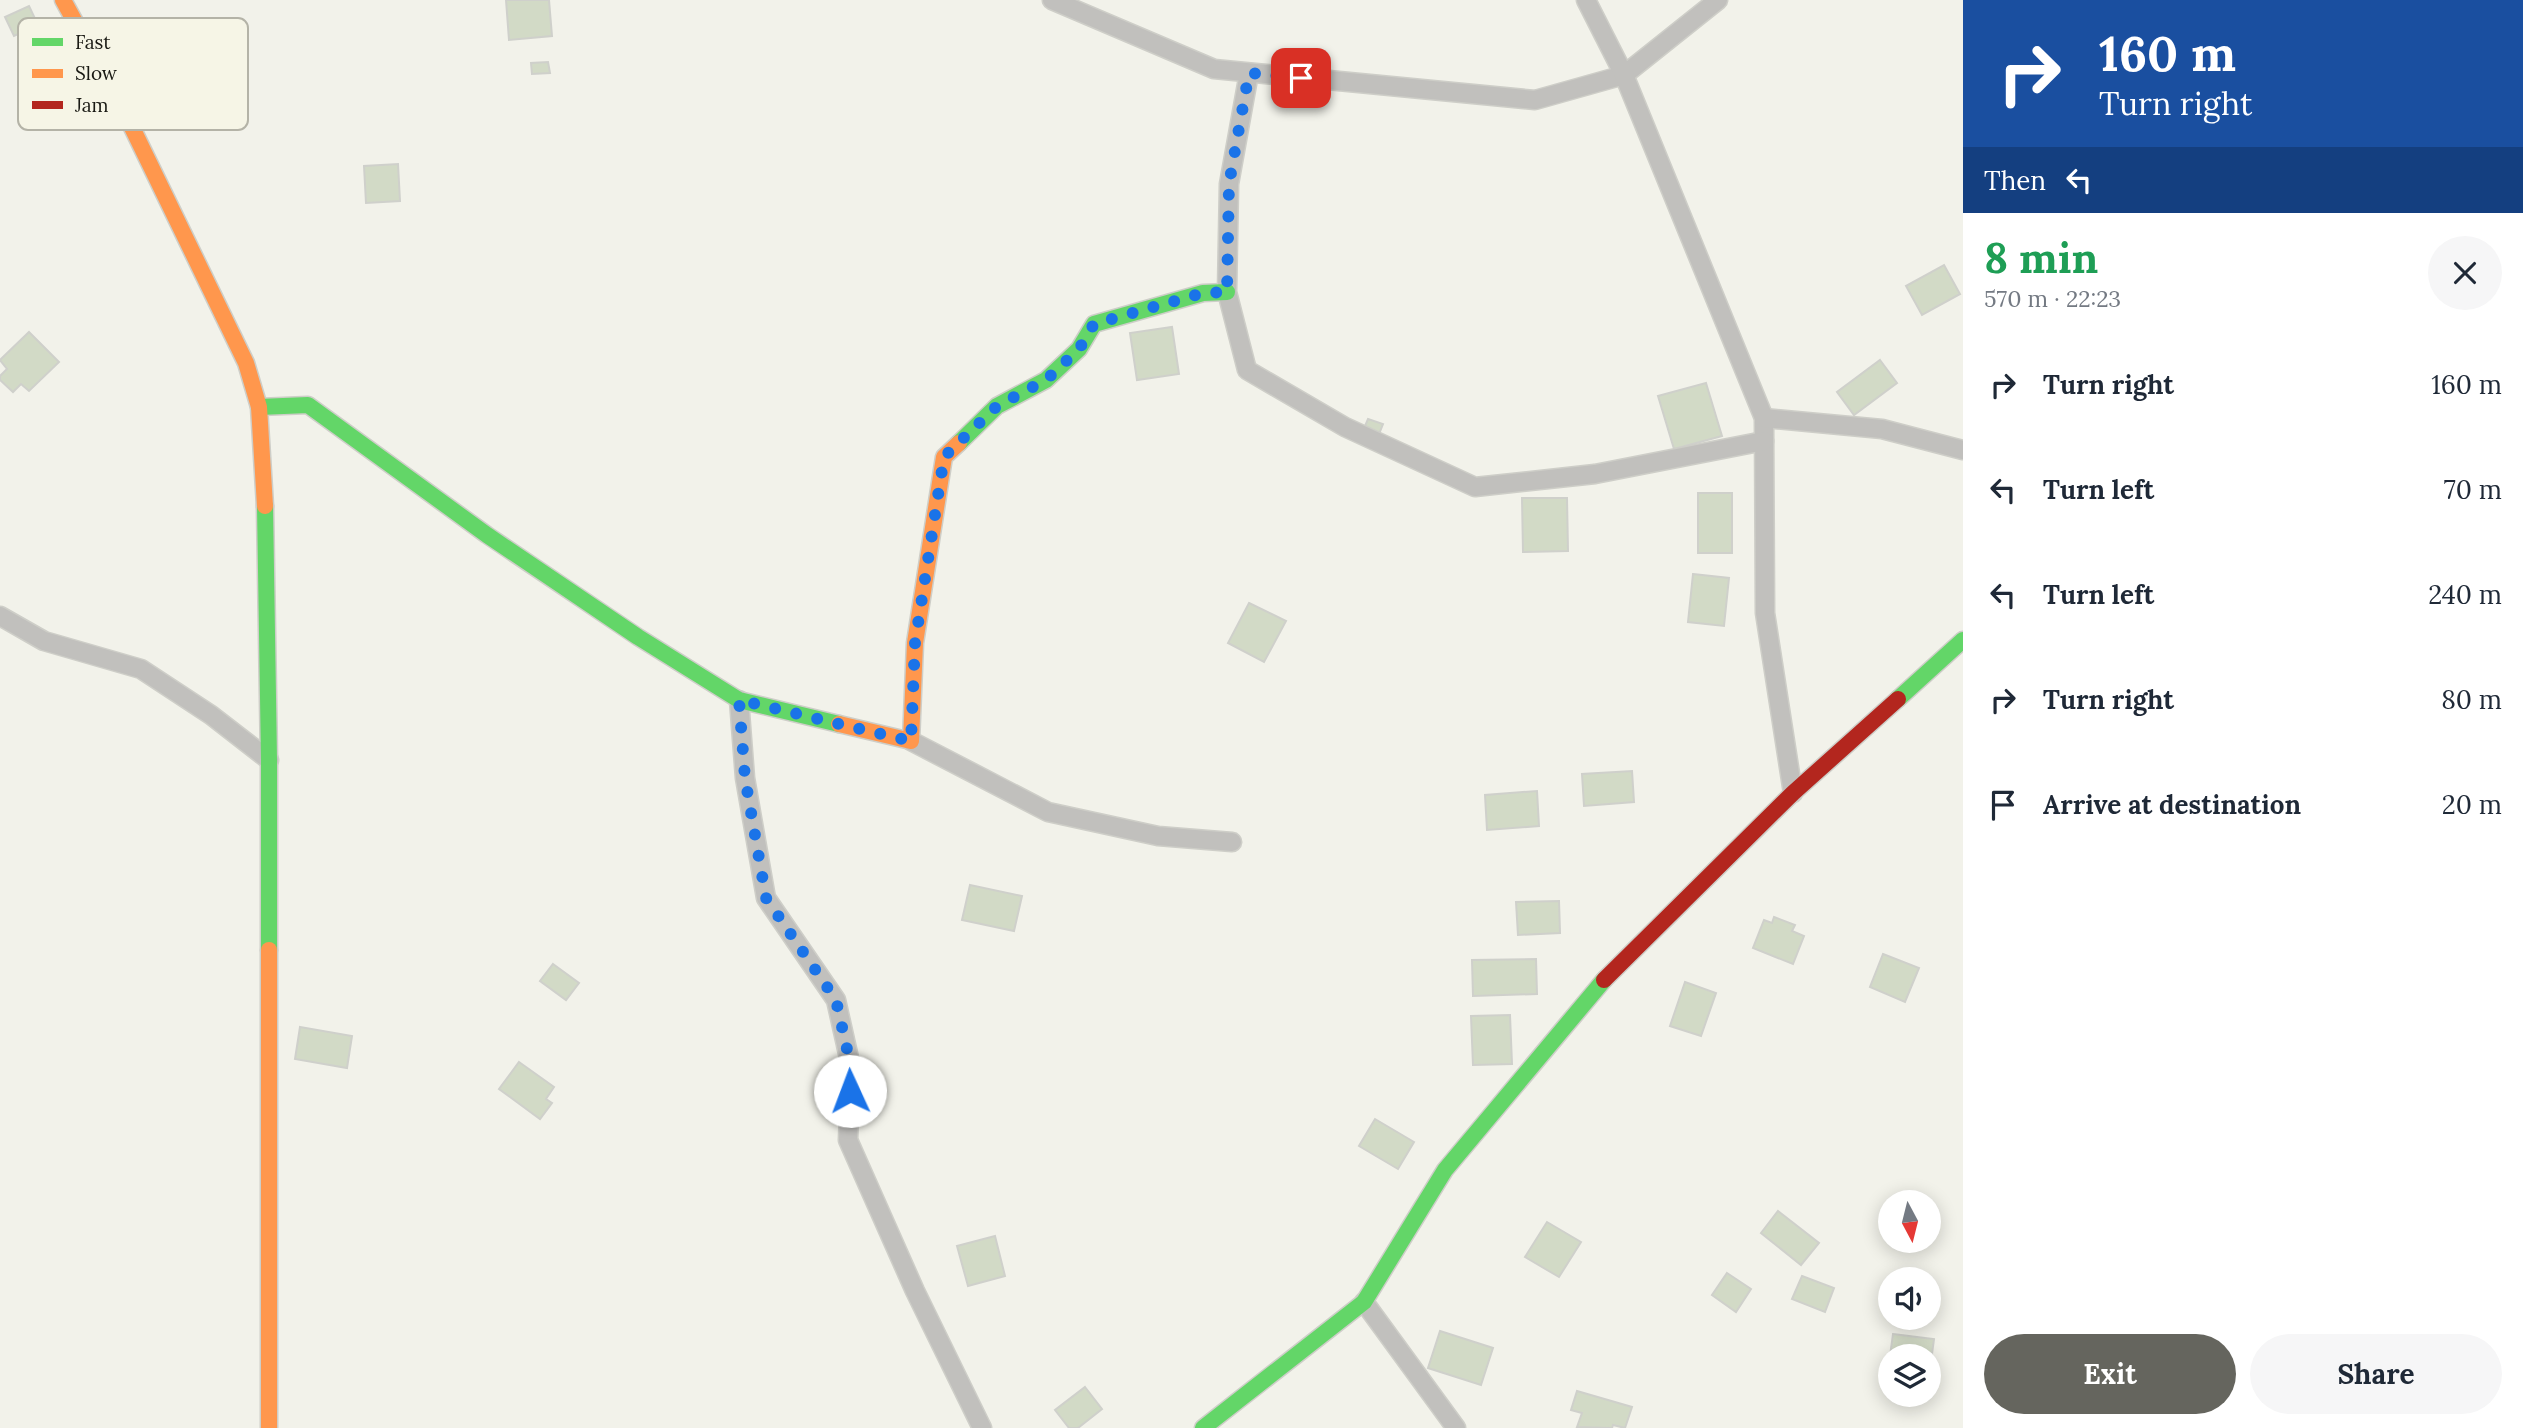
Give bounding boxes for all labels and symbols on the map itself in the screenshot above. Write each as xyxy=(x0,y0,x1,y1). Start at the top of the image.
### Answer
legend xyxy=(18,18,248,130)
text: Fast xyxy=(75,30,111,54)
pin xyxy=(1271,48,1331,108)
text: Slow xyxy=(75,61,118,85)
text: Jam xyxy=(74,93,109,117)
position arrow xyxy=(813,1054,887,1128)
north arrow xyxy=(1878,1190,1941,1253)

